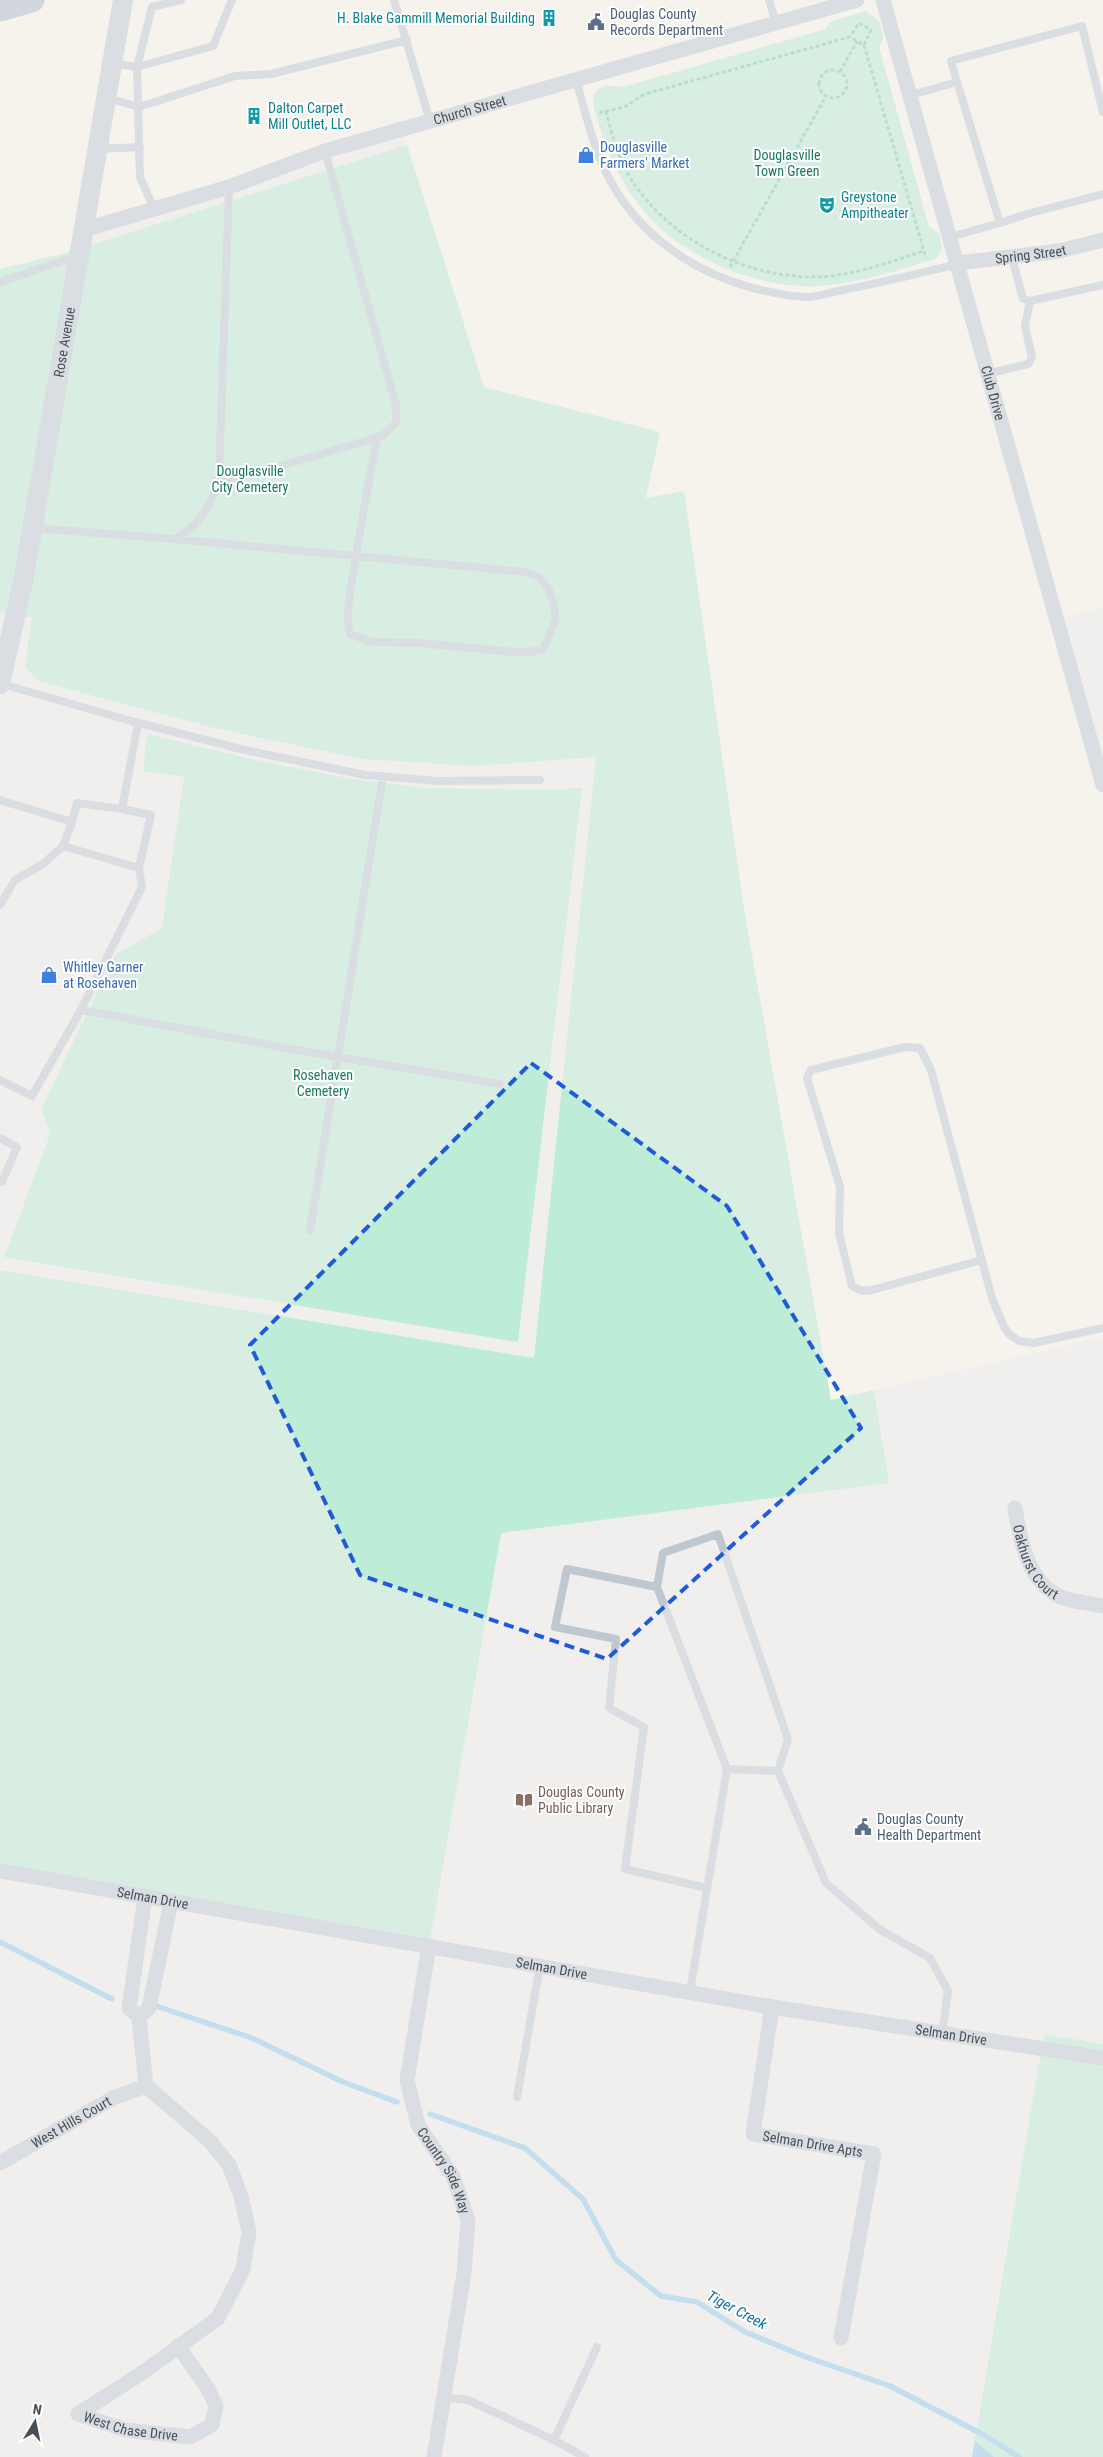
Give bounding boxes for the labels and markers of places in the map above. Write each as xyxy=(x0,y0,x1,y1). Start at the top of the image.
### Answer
place label: Douglas County Records Department xyxy=(610,6,723,38)
building icon: H. Blake Gammill Memorial Building xyxy=(539,8,559,28)
place label: H. Blake Gammill Memorial Building xyxy=(337,10,535,26)
public building icon: Douglas County Records Department xyxy=(586,12,606,32)
place label: Dalton Carpet Mill Outlet, LLC xyxy=(268,100,352,132)
building icon: Dalton Carpet Mill Outlet, LLC xyxy=(244,106,264,126)
place label: Douglasville Farmers' Market xyxy=(600,139,689,171)
shop icon: Douglasville Farmers' Market xyxy=(576,145,596,165)
place label: Greystone Ampitheater xyxy=(841,189,909,221)
theatre icon: Greystone Ampitheater xyxy=(817,195,837,215)
place label: Whitley Garner at Rosehaven xyxy=(63,959,143,991)
shop icon: Whitley Garner at Rosehaven xyxy=(39,965,59,985)
place label: Douglas County Public Library xyxy=(538,1784,625,1816)
library icon: Douglas County Public Library xyxy=(514,1790,534,1810)
place label: Douglas County Health Department xyxy=(877,1811,981,1843)
public building icon: Douglas County Health Department xyxy=(853,1817,873,1837)

